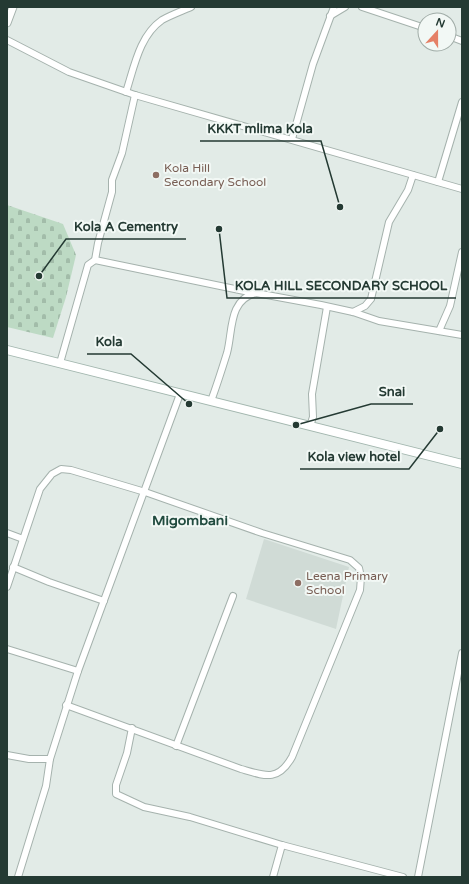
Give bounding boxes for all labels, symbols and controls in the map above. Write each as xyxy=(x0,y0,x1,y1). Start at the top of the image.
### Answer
north arrow xyxy=(417,12,457,52)
text: N xyxy=(434,15,447,31)
callout: KKKT mlima Kola xyxy=(200,116,321,141)
text: KKKT mlima Kola xyxy=(207,121,313,137)
place label: Kola Hill Secondary School xyxy=(164,161,266,189)
marker: Kola Hill Secondary School xyxy=(151,170,161,180)
callout: Kola A Cementry xyxy=(66,214,186,239)
text: Kola A Cementry xyxy=(74,219,178,235)
callout: KOLA HILL SECONDARY SCHOOL xyxy=(227,273,456,298)
text: KOLA HILL SECONDARY SCHOOL xyxy=(235,278,448,294)
callout: Kola xyxy=(87,329,131,354)
text: Kola xyxy=(95,334,123,350)
callout: Snai xyxy=(371,379,413,404)
text: Snai xyxy=(379,384,405,400)
callout: Kola view hotel xyxy=(300,444,409,469)
text: Kola view hotel xyxy=(308,449,400,465)
district label: Migombani xyxy=(152,512,228,529)
place label: Leena Primary School xyxy=(306,569,389,597)
marker: Leena Primary School xyxy=(293,578,303,588)

